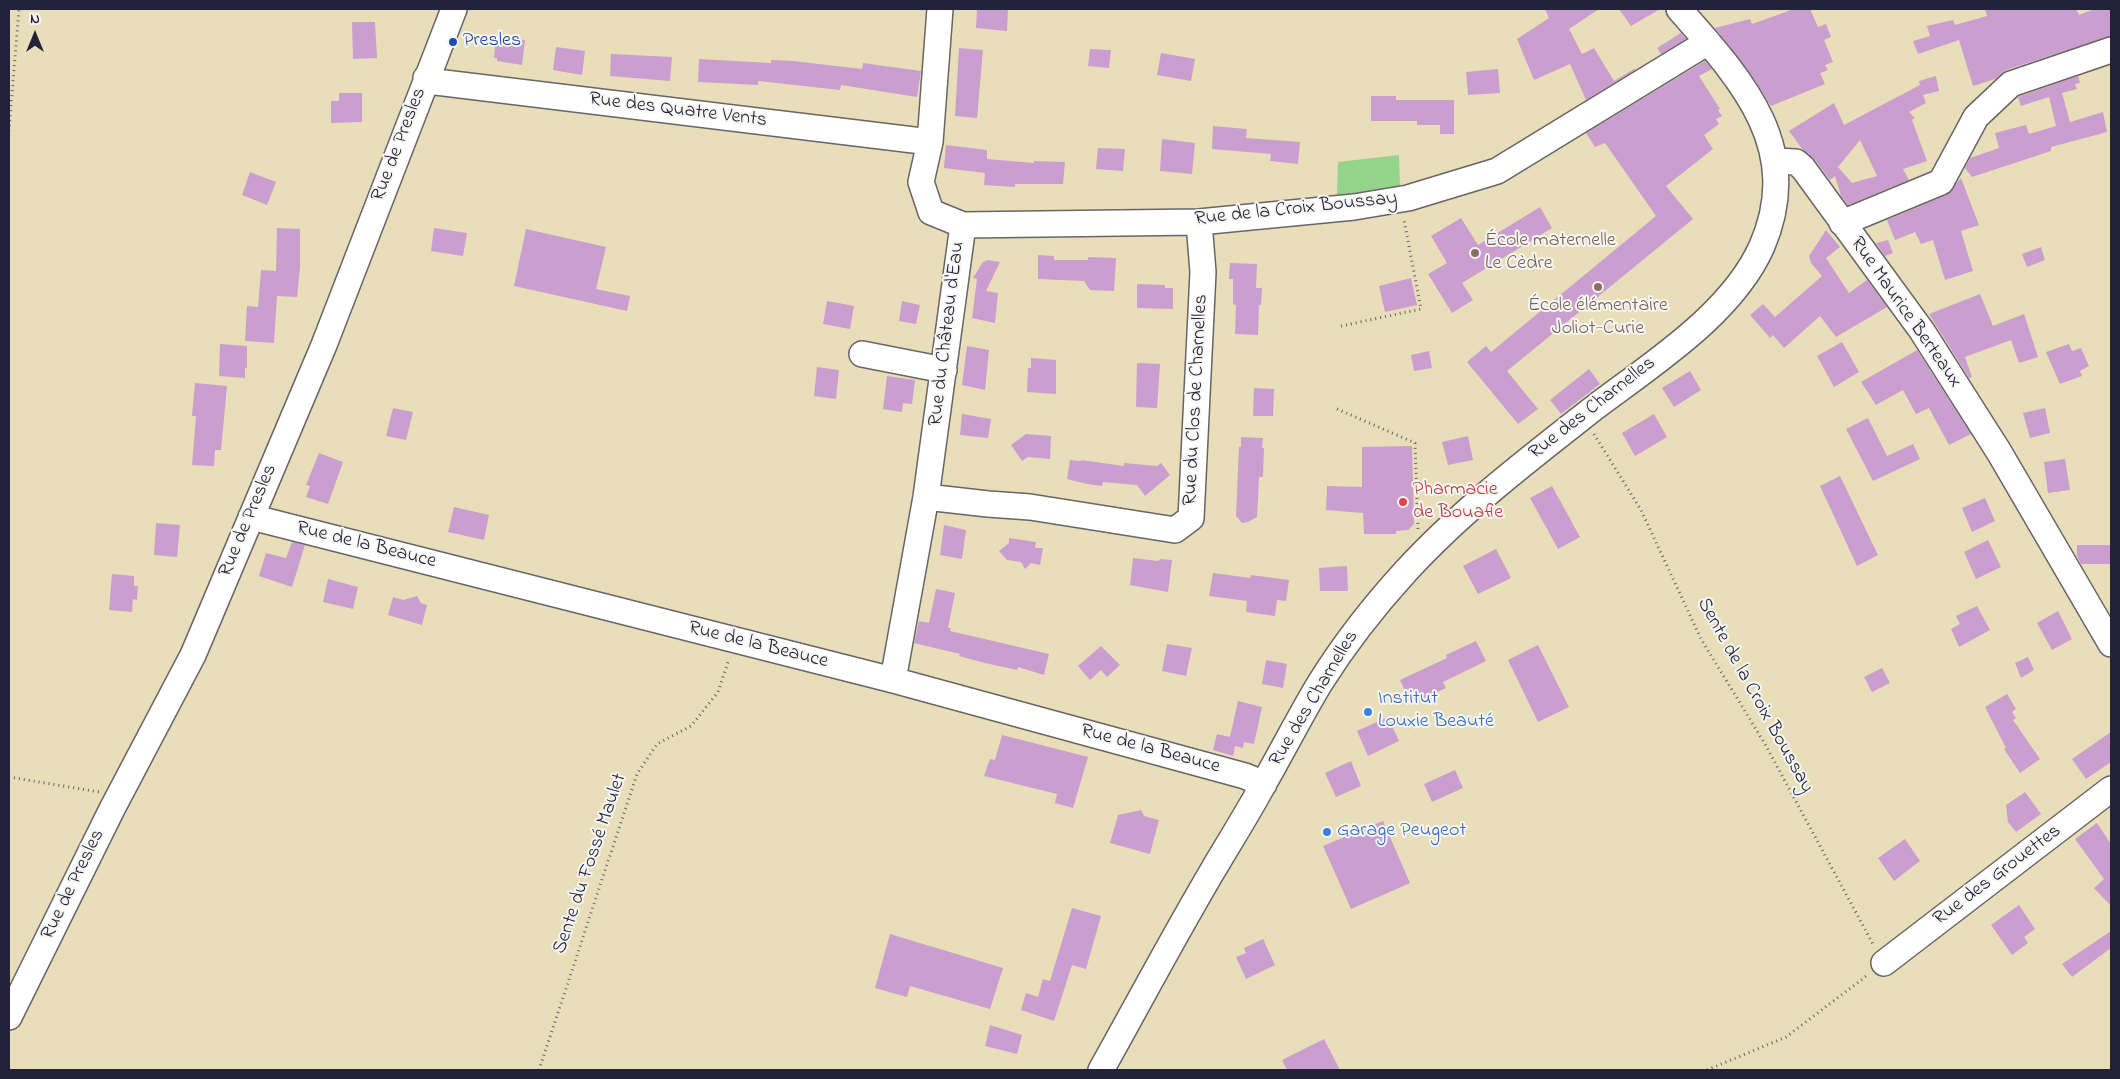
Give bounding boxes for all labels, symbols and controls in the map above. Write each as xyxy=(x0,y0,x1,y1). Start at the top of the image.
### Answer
text: N xyxy=(30,9,40,30)
north arrow xyxy=(10,10,60,60)
place label: Presles xyxy=(463,30,521,54)
marker: Presles xyxy=(447,36,459,48)
street label: Rue de Presles xyxy=(367,85,433,205)
street label: Rue des Quatre Vents xyxy=(588,88,768,134)
street label: Rue de la Croix Boussay xyxy=(1194,187,1398,233)
place label: École maternelle Le Cèdre xyxy=(1485,230,1616,277)
street label: Rue Maurice Berteaux xyxy=(1844,233,1966,393)
street label: Rue du Château d'Eau xyxy=(925,240,971,428)
marker: École maternelle Le Cèdre xyxy=(1469,247,1481,259)
marker: École élémentaire Joliot-Curie xyxy=(1592,281,1604,293)
street label: Rue du Clos de Charnelles xyxy=(1179,294,1215,506)
place label: École élémentaire Joliot-Curie xyxy=(1528,295,1668,342)
street label: Rue des Charnelles xyxy=(1525,352,1661,466)
street label: Rue de Presles xyxy=(215,461,283,581)
place label: Pharmacie de Bouafle xyxy=(1413,479,1503,526)
marker: Pharmacie de Bouafle xyxy=(1397,496,1409,508)
street label: Rue de la Beauce xyxy=(294,517,438,575)
street label: Sente de la Croix Boussay xyxy=(1690,594,1818,798)
street label: Rue de la Beauce xyxy=(686,617,830,675)
street label: Rue des Charnelles xyxy=(1265,627,1365,771)
place label: Institut Louxie Beauté xyxy=(1378,688,1494,735)
marker: Institut Louxie Beauté xyxy=(1362,706,1374,718)
street label: Rue de la Beauce xyxy=(1078,720,1222,780)
street label: Sente du Fossé Maulet xyxy=(549,771,633,957)
place label: Garage Peugeot xyxy=(1337,820,1466,844)
street label: Rue des Grouettes xyxy=(1929,820,2067,932)
street label: Rue de Presles xyxy=(37,826,111,944)
marker: Garage Peugeot xyxy=(1321,826,1333,838)

